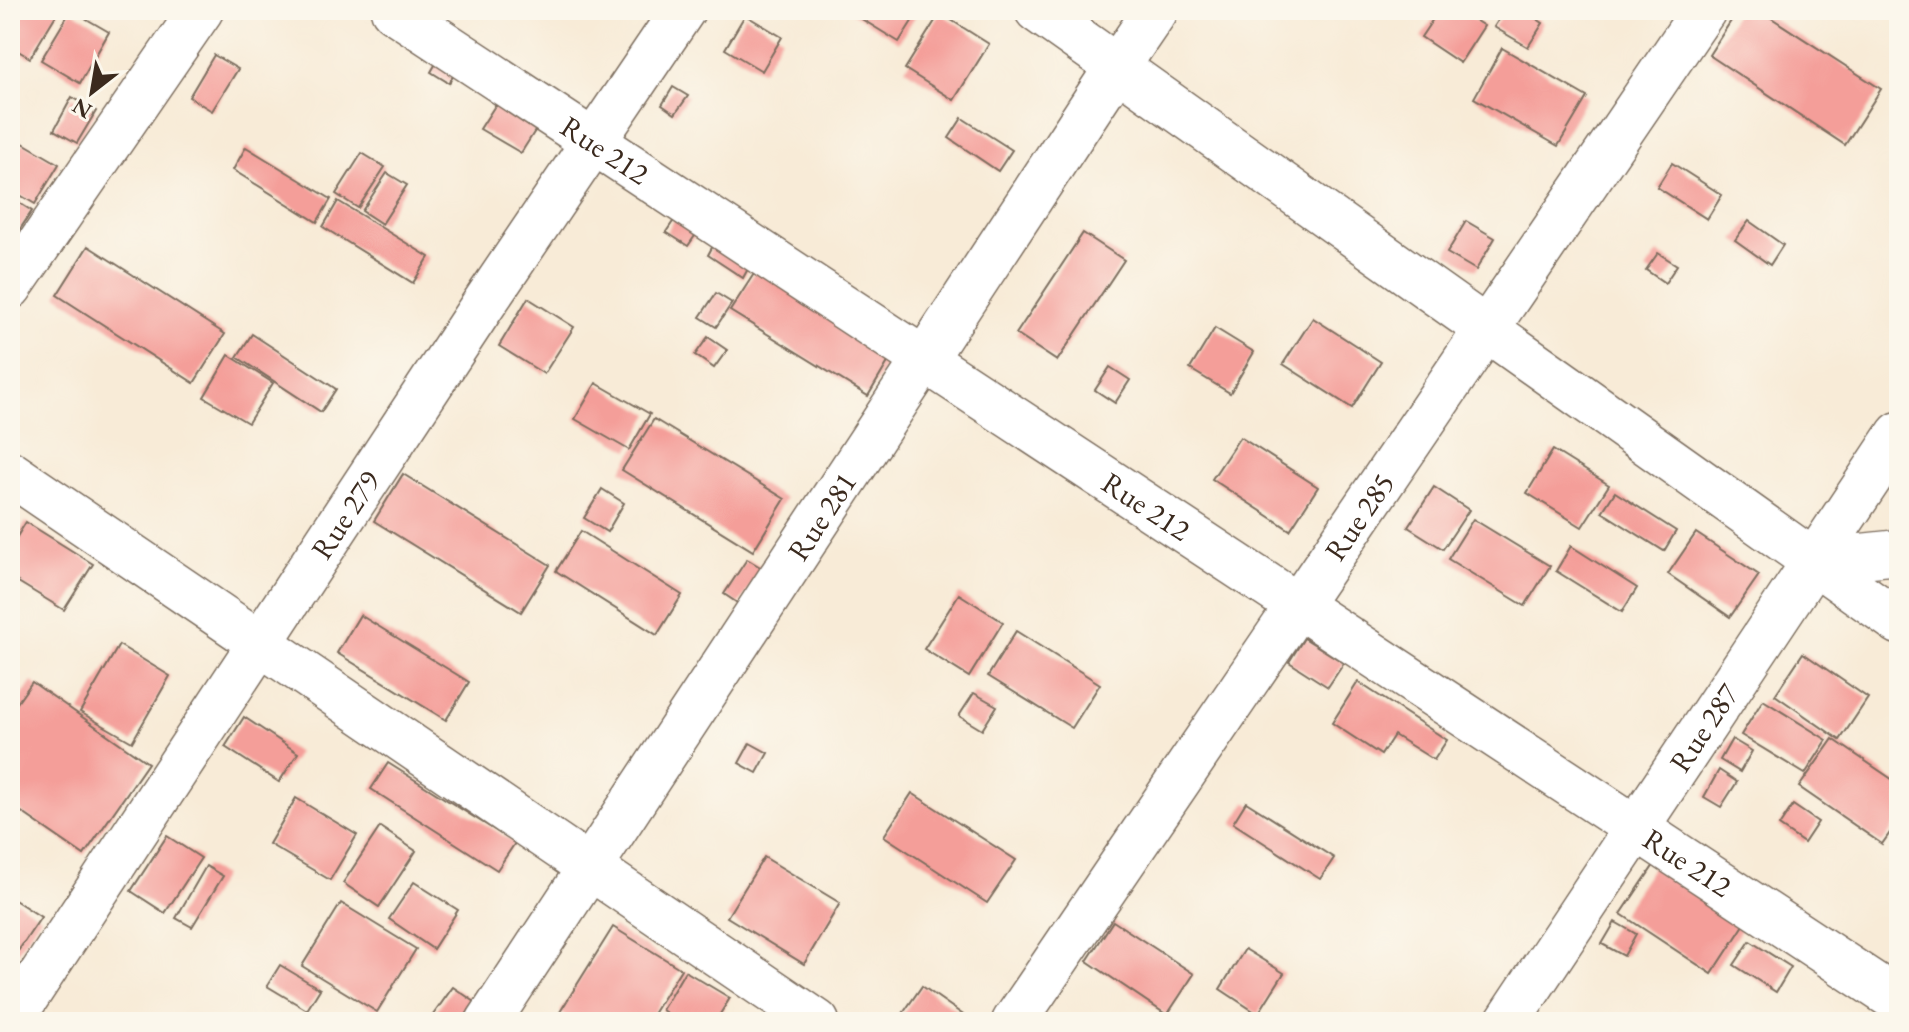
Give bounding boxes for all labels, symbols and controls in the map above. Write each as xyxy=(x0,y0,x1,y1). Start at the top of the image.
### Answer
north arrow xyxy=(52,52,132,132)
text: N xyxy=(67,92,97,126)
street label: Rue 212 xyxy=(553,106,657,193)
street label: Rue 279 xyxy=(301,463,388,566)
street label: Rue 212 xyxy=(1095,463,1199,549)
street label: Rue 281 xyxy=(778,464,865,568)
street label: Rue 285 xyxy=(1315,465,1403,568)
street label: Rue 287 xyxy=(1660,675,1747,779)
street label: Rue 212 xyxy=(1636,819,1740,906)

